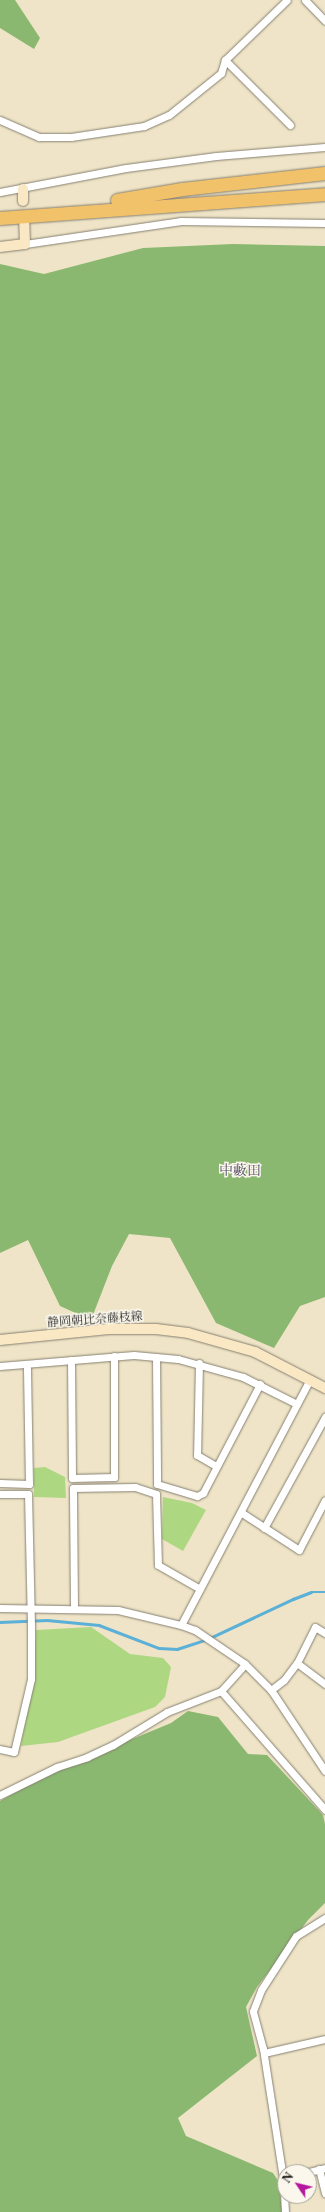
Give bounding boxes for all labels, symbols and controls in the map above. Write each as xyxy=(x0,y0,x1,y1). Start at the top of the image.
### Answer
district label: 中藪田 xyxy=(219,1162,261,1178)
street label: 静岡朝比奈藤枝線 xyxy=(47,1308,143,1330)
north arrow xyxy=(277,2164,317,2204)
text: N xyxy=(280,2170,296,2186)

